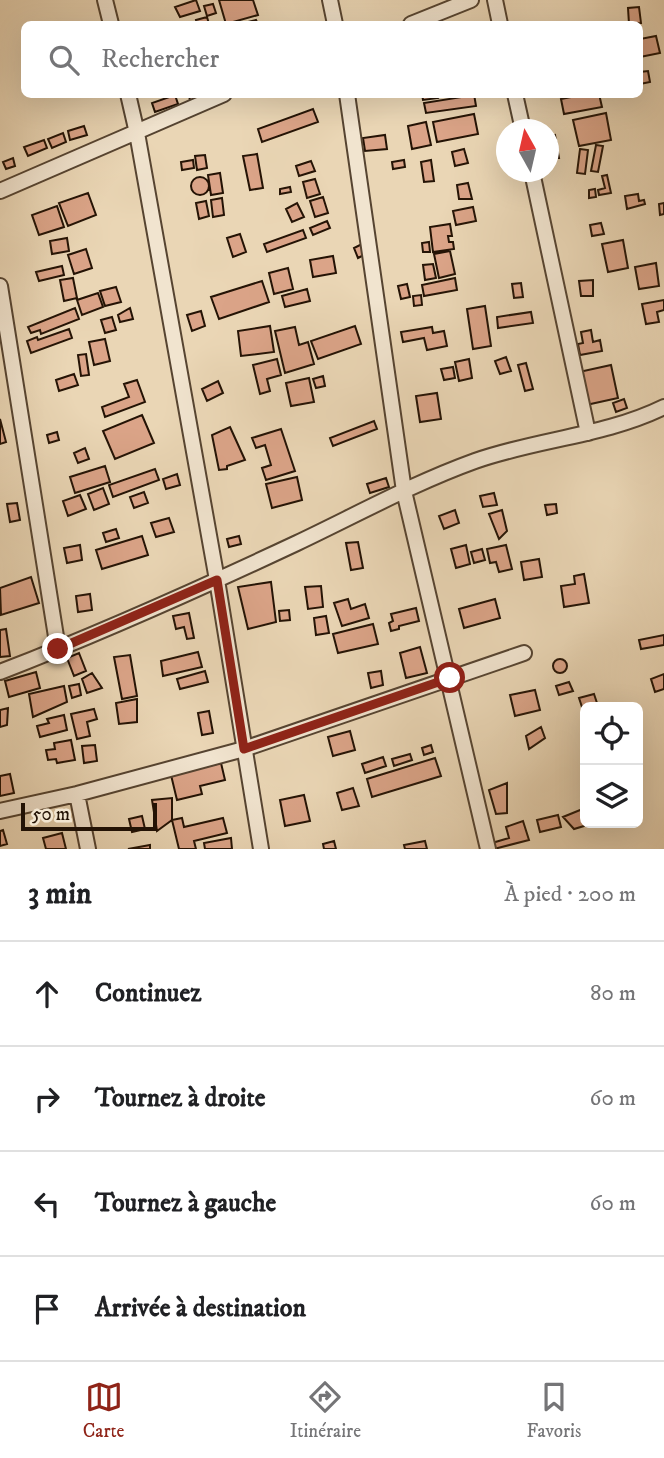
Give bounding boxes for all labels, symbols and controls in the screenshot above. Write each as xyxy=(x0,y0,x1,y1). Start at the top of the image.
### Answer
search box xyxy=(21,21,643,98)
icon: search xyxy=(45,41,83,79)
text: Rechercher xyxy=(101,43,219,76)
north arrow xyxy=(496,119,559,182)
route end xyxy=(42,633,73,664)
route start xyxy=(434,662,465,693)
map controls xyxy=(580,702,643,828)
button: locate xyxy=(580,702,643,765)
button: layers xyxy=(580,765,643,828)
scale bar xyxy=(21,800,158,832)
text: 50 m xyxy=(32,803,70,826)
text: 3 min xyxy=(28,876,92,913)
text: À pied · 200 m xyxy=(504,880,636,909)
icon: ahead xyxy=(28,975,66,1013)
text: Continuez xyxy=(95,977,201,1010)
text: 80 m xyxy=(590,979,636,1008)
icon: right xyxy=(28,1080,66,1118)
text: Tournez à droite xyxy=(95,1082,266,1115)
text: 60 m xyxy=(589,1084,636,1113)
icon: left xyxy=(28,1185,66,1223)
text: Tournez à gauche xyxy=(95,1187,276,1220)
text: 60 m xyxy=(589,1189,636,1218)
icon: arrive xyxy=(28,1290,66,1328)
text: Arrivée à destination xyxy=(95,1292,306,1325)
tab: Carte xyxy=(83,1378,124,1443)
tab: Itinéraire xyxy=(290,1378,361,1443)
tab: Favoris xyxy=(526,1378,581,1443)

